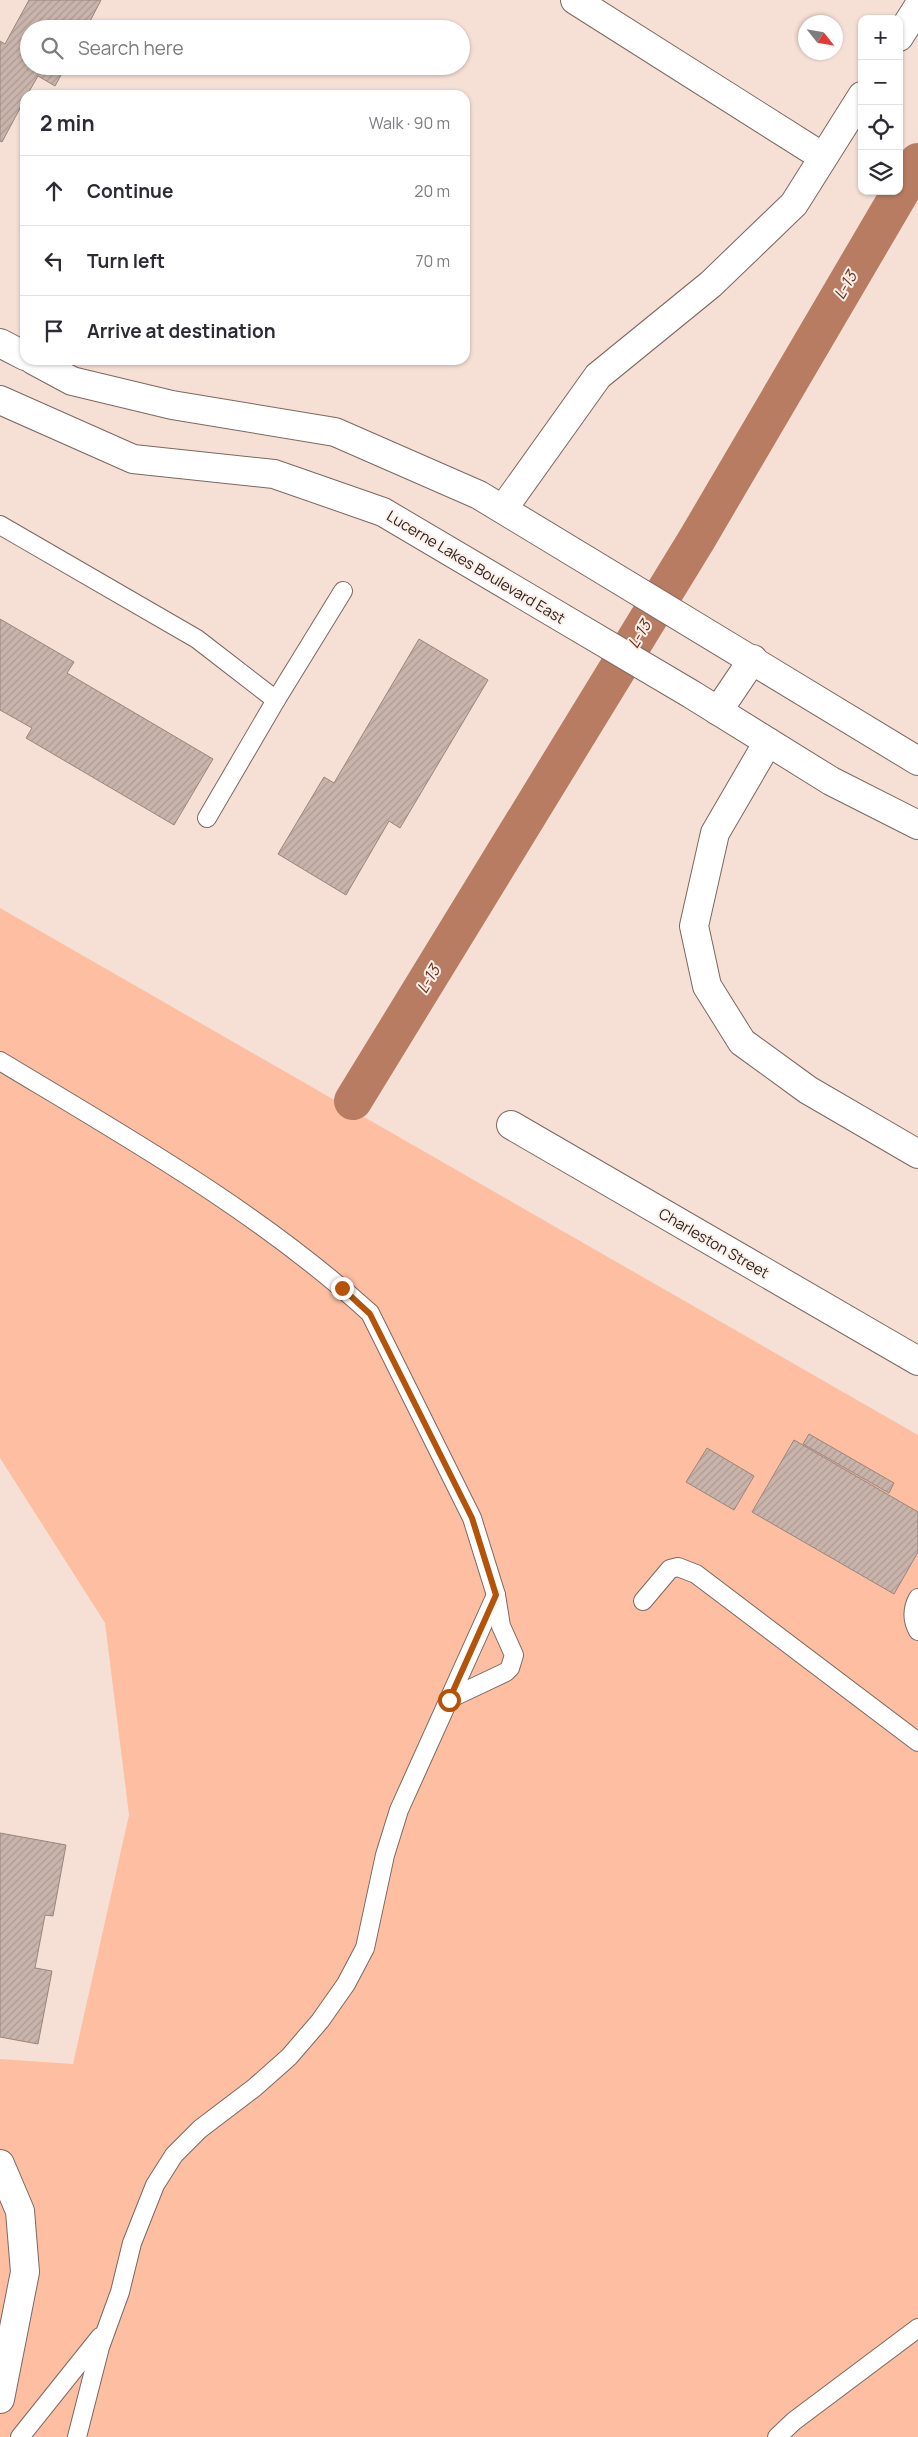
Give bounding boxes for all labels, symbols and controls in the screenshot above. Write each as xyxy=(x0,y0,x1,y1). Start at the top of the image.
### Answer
north arrow xyxy=(798,15,843,60)
map controls xyxy=(858,15,903,195)
button: + xyxy=(858,15,903,60)
search box xyxy=(20,20,470,75)
icon: search xyxy=(38,34,66,62)
text: Search here xyxy=(78,35,184,61)
button: − xyxy=(858,60,903,105)
button: locate xyxy=(858,105,903,150)
text: 2 min xyxy=(40,109,95,137)
text: Walk · 90 m xyxy=(369,112,450,134)
button: layers xyxy=(858,150,903,195)
icon: ahead xyxy=(40,177,68,205)
text: Continue xyxy=(87,178,173,204)
text: 20 m xyxy=(414,180,450,202)
icon: left xyxy=(40,247,68,275)
text: Turn left xyxy=(87,248,165,274)
text: 70 m xyxy=(415,250,450,272)
water label: L-13 xyxy=(828,265,863,303)
icon: arrive xyxy=(40,317,68,345)
text: Arrive at destination xyxy=(87,318,276,344)
street label: Lucerne Lakes Boulevard East xyxy=(383,505,569,629)
water label: L-13 xyxy=(622,614,657,652)
water label: L-13 xyxy=(411,959,446,997)
street label: Charleston Street xyxy=(655,1203,773,1283)
route end xyxy=(331,1277,354,1300)
route start xyxy=(438,1689,461,1712)

